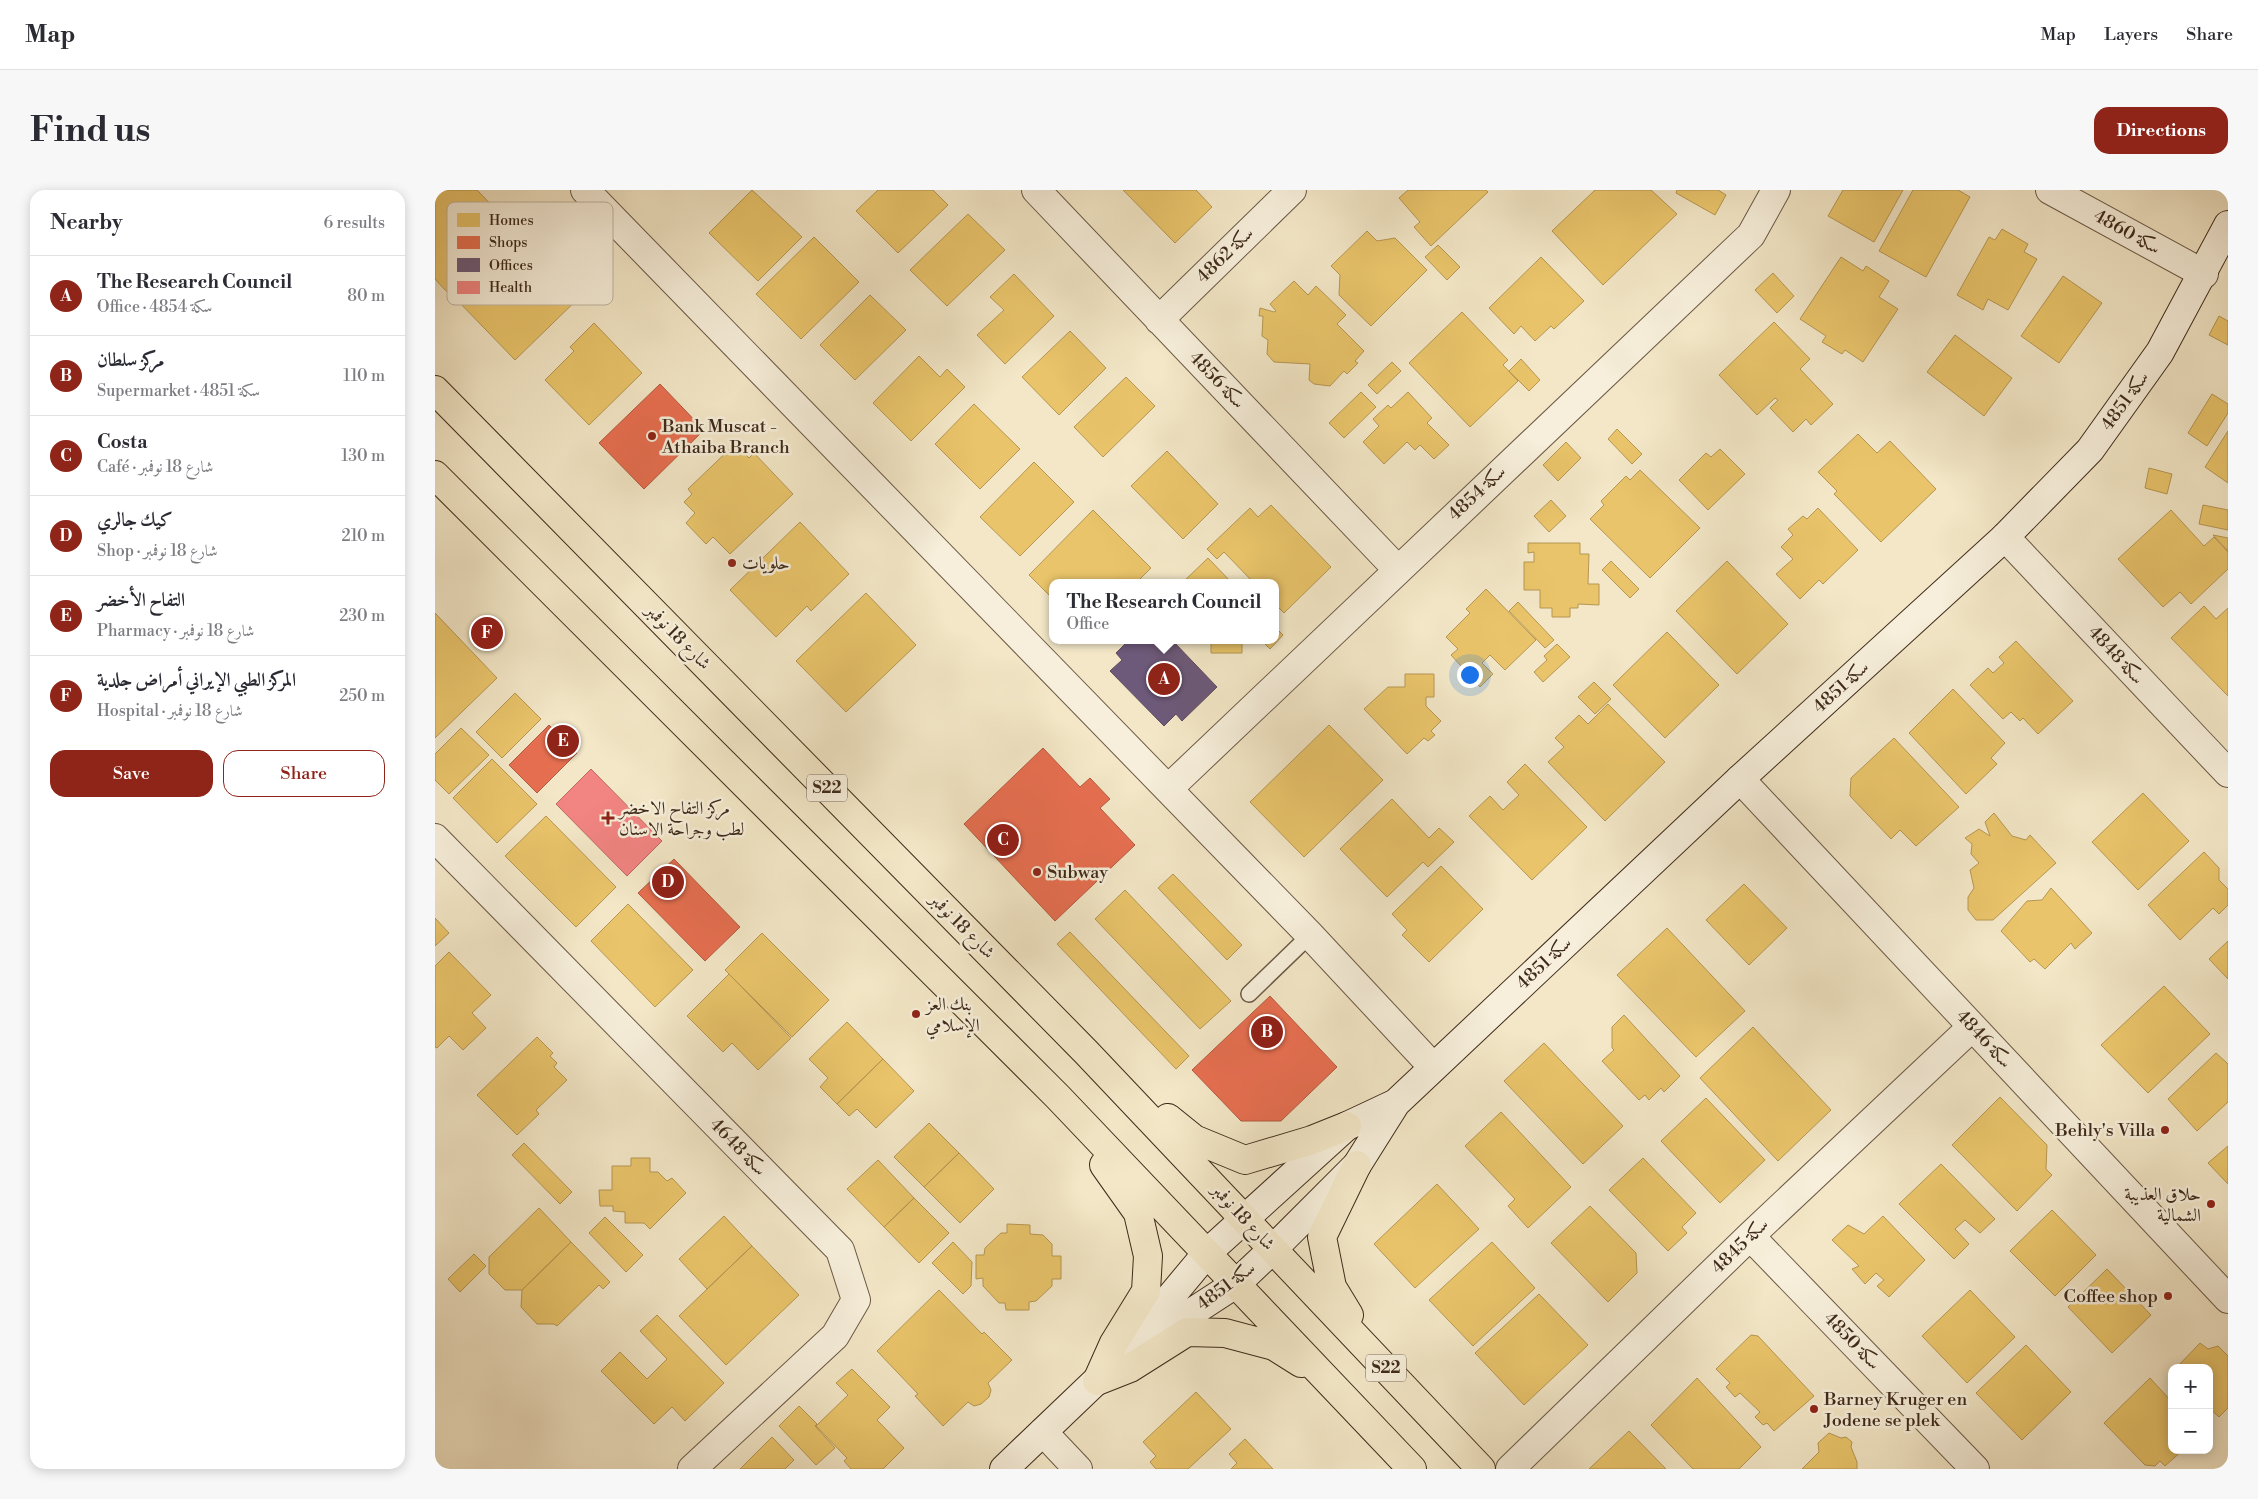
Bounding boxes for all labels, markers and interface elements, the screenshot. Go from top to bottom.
text: Map [25,20,75,50]
text: Map [2041,23,2076,46]
text: Layers [2104,23,2158,46]
text: Share [2186,23,2233,46]
button: Directions [2094,107,2228,154]
text: Find us [30,109,150,152]
legend [447,202,613,305]
street label: سكة 4860 [2090,204,2164,260]
text: Nearby [50,210,123,236]
text: Homes [489,212,534,230]
text: 6 results [324,213,385,233]
street label: سكة 4862 [1191,222,1259,288]
text: Shops [489,234,527,252]
text: Offices [489,257,533,275]
text: The Research Council [97,270,292,294]
text: Health [489,279,533,297]
text: A [60,286,72,306]
text: 80 m [347,286,385,306]
text: Office · سكة 4854 [97,297,212,317]
street label: سكة 4856 [1184,347,1250,413]
text: مركز سلطان [97,348,164,372]
text: B [60,366,72,386]
text: 110 m [343,366,385,386]
street label: سكة 4851 [2096,367,2154,435]
text: Supermarket · سكة 4851 [97,381,260,401]
place label: Bank Muscat - Athaiba Branch [661,415,790,459]
text: Costa [97,430,148,454]
marker: Bank Muscat - Athaiba Branch [646,430,658,442]
text: C [60,446,72,466]
text: 130 m [341,446,385,466]
text: Café · شارع 18 نوفمبر [97,457,213,477]
street label: سكة 4854 [1443,460,1511,526]
text: كيك جالري [97,508,173,532]
text: D [60,526,72,546]
text: 210 m [341,526,385,546]
text: Shop · شارع 18 نوفمبر [97,541,218,561]
place label: حلويات [742,552,790,575]
marker: حلويات [726,557,738,569]
popup [1049,579,1279,644]
text: التفاح الأخضر [97,588,185,612]
text: The Research Council [1066,590,1262,614]
street label: شارع 18 نوفمبر [637,598,716,677]
text: E [60,606,72,626]
text: 230 m [339,606,385,626]
pin: F [471,614,503,652]
text: Office [1066,614,1109,634]
text: Pharmacy · شارع 18 نوفمبر [97,621,254,641]
street label: سكة 4848 [2083,621,2149,689]
street label: سكة 4851 [1808,656,1874,718]
pin: A [1148,660,1180,698]
your location [1457,662,1483,688]
text: المركز الطبي الإيراني أمراض جلدية [97,668,296,692]
text: F [60,686,72,706]
text: 250 m [339,686,385,706]
text: Hospital · شارع 18 نوفمبر [97,701,243,721]
pin: E [547,722,579,760]
button: Save [50,750,213,797]
button: Share [223,750,385,797]
road number: S22 [807,774,847,802]
place label: مركز التفاح الاخضر لطب وجراحة الاسنان [617,797,745,841]
marker: مركز التفاح الاخضر لطب وجراحة الاسنان [601,811,615,825]
pin: C [987,821,1019,859]
place label: Subway [1047,861,1108,884]
pin: D [652,863,684,901]
marker: Subway [1031,866,1043,878]
street label: شارع 18 نوفمبر [921,887,1000,966]
street label: سكة 4851 [1511,931,1577,995]
place label: بنك العز الإسلامي [924,993,980,1040]
street label: سكة 4846 [1951,1005,2017,1073]
marker: بنك العز الإسلامي [910,1008,922,1020]
pin: B [1251,1013,1283,1051]
street label: سكة 4648 [705,1113,771,1181]
place label: Behly's Villa [2054,1119,2156,1142]
marker: Behly's Villa [2159,1124,2171,1136]
street label: شارع 18 نوفمبر [1202,1177,1280,1257]
place label: حلاق العذيبة الشمالية [2124,1183,2201,1227]
marker: حلاق العذيبة الشمالية [2205,1198,2217,1210]
street label: سكة 4845 [1706,1213,1774,1279]
street label: سكة 4851 [1192,1256,1260,1316]
place label: Coffee shop [2064,1285,2158,1308]
marker: Coffee shop [2162,1290,2174,1302]
street label: سكة 4850 [1819,1307,1885,1375]
road number: S22 [1366,1354,1406,1382]
map controls [2168,1364,2213,1454]
button: + [2168,1364,2213,1409]
place label: Barney Kruger en Jodene se plek [1823,1388,1967,1432]
marker: Barney Kruger en Jodene se plek [1808,1403,1820,1415]
button: − [2168,1409,2213,1454]

